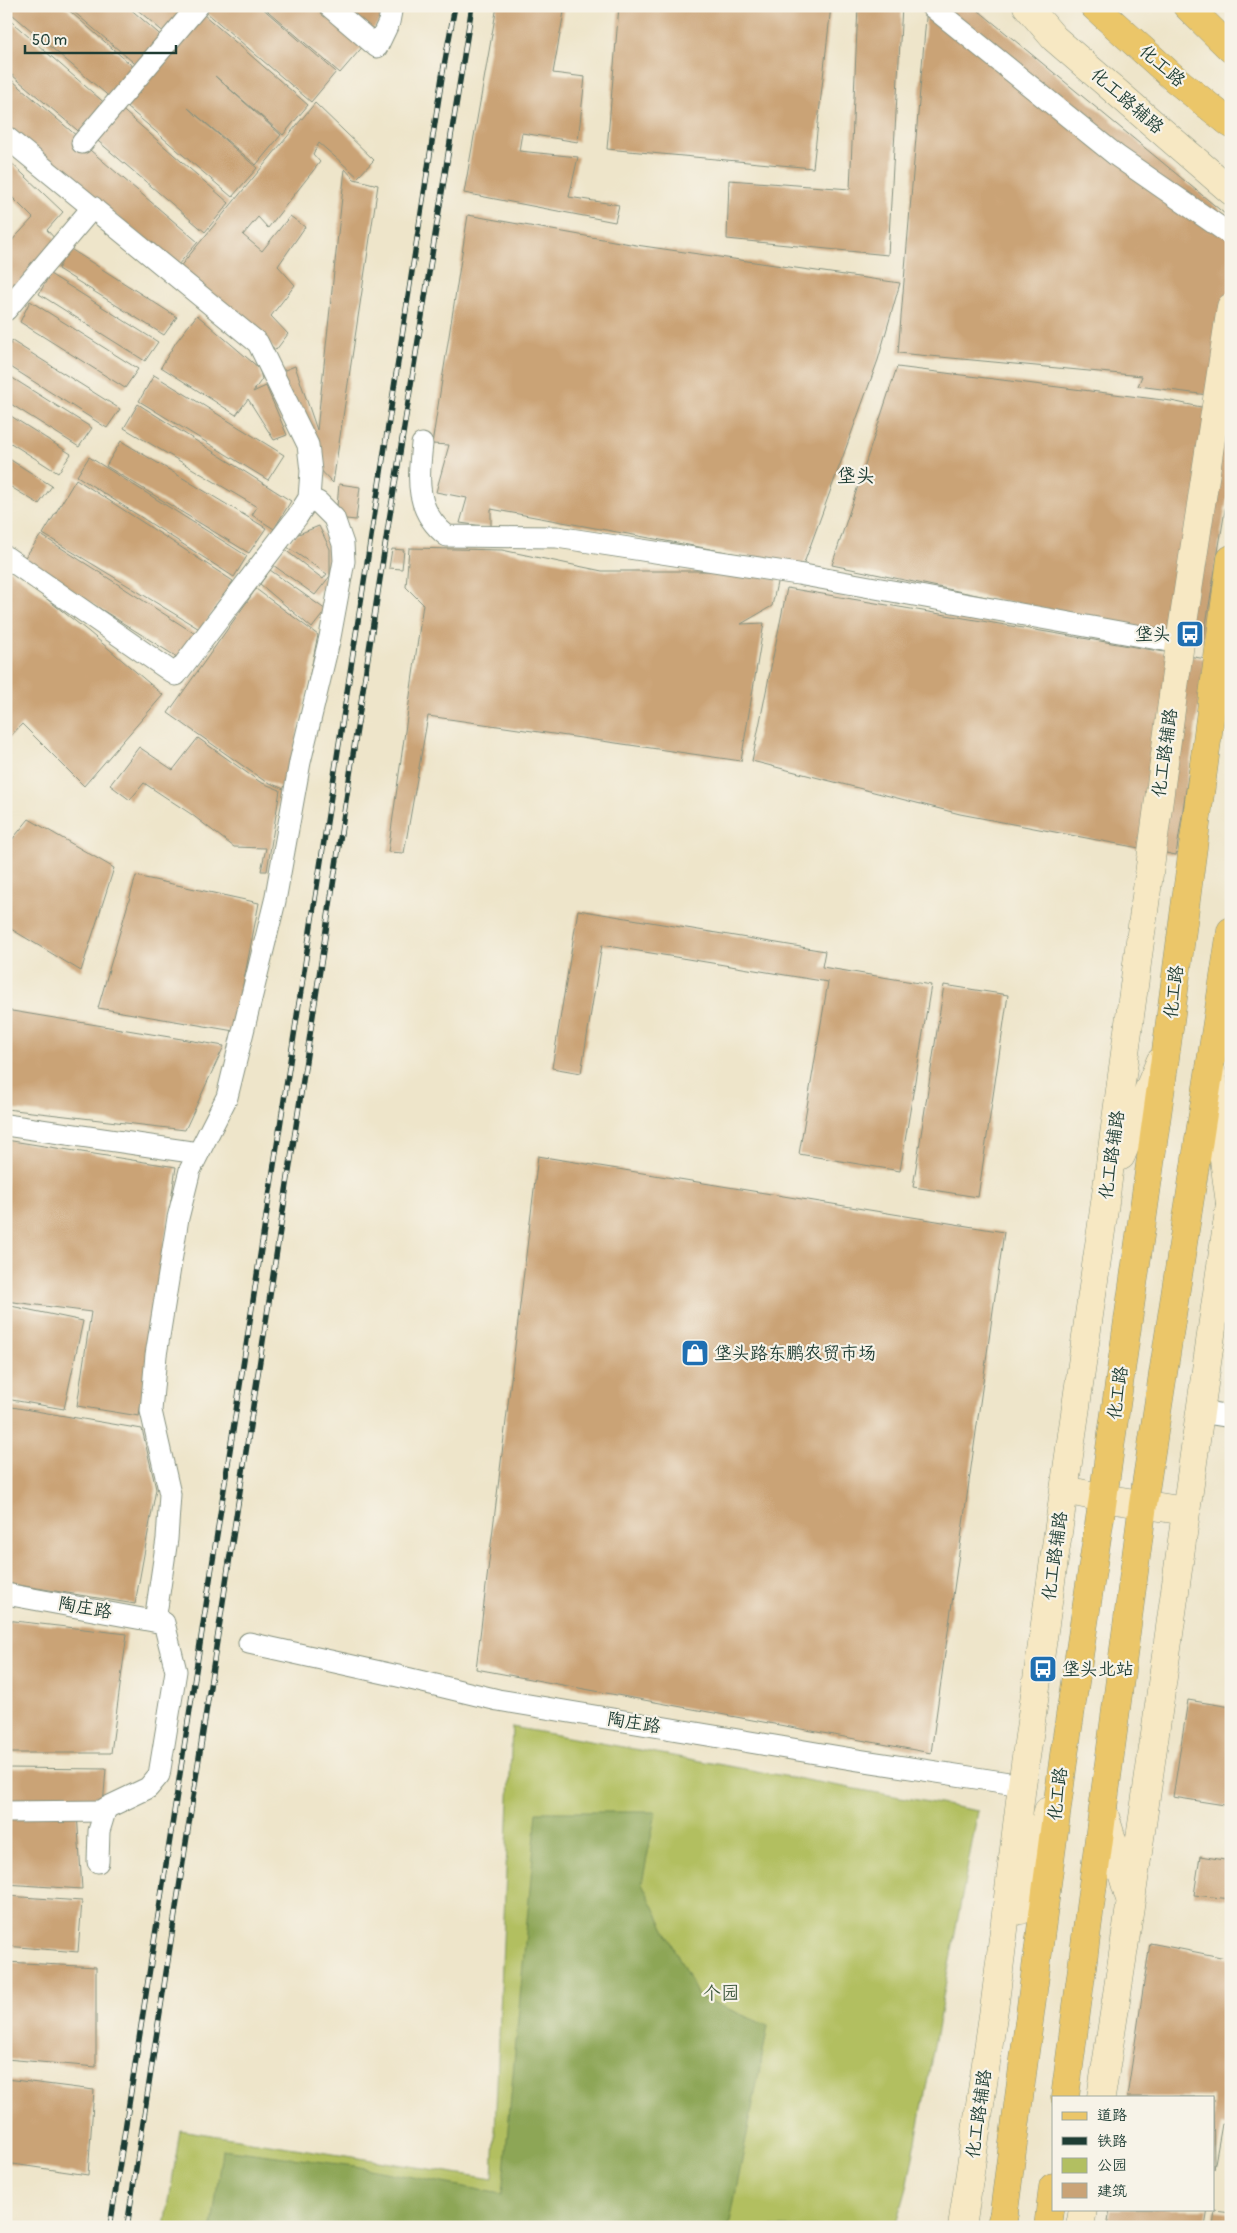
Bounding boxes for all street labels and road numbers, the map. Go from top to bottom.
street label: 化工路 [1134,40,1190,92]
street label: 化工路辅路 [1085,63,1169,139]
street label: 化工路辅路 [1147,707,1183,799]
street label: 化工路 [1159,964,1189,1020]
street label: 化工路辅路 [1094,1109,1130,1201]
street label: 化工路 [1103,1365,1133,1421]
street label: 化工路辅路 [1037,1510,1073,1602]
street label: 陶庄路 [56,1592,114,1624]
street label: 陶庄路 [606,1707,662,1739]
street label: 化工路 [1043,1766,1073,1822]
street label: 化工路辅路 [961,2068,997,2160]

